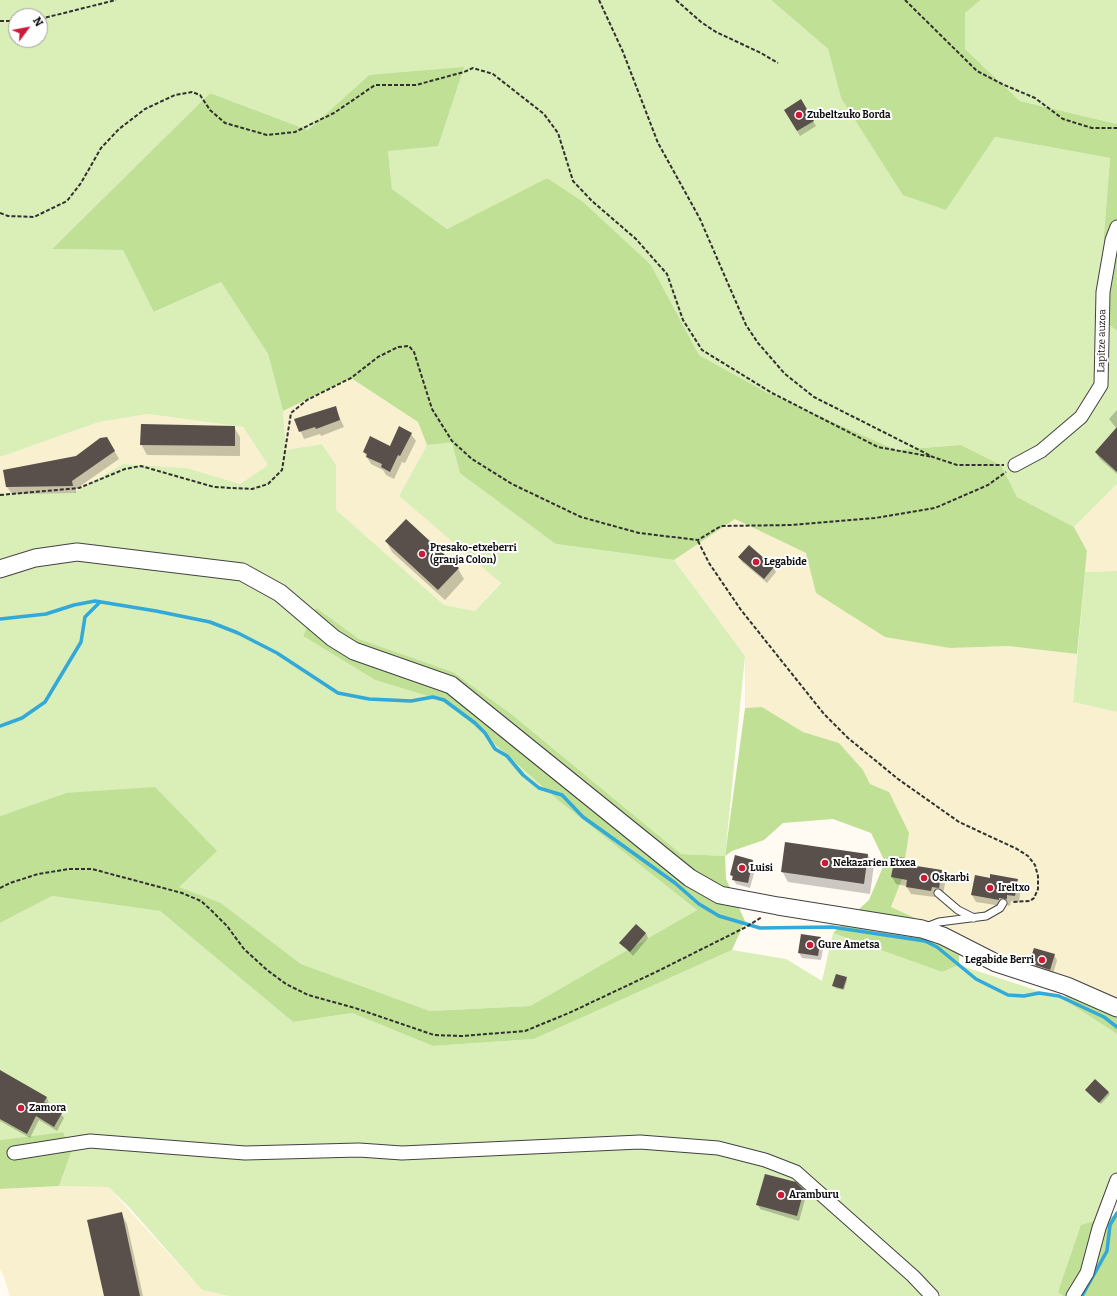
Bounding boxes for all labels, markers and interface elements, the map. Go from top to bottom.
north arrow [8,8,48,48]
text: N [30,15,46,29]
place label: Zubeltzuko Borda [807,109,891,121]
marker: Zubeltzuko Borda [794,110,804,120]
street label: Lapitze auzoa [1095,309,1109,373]
place label: Presako-etxeberri (granja Colon) [430,542,517,566]
marker: Presako-etxeberri (granja Colon) [417,549,427,559]
place label: Legabide [764,556,807,568]
marker: Legabide [751,557,761,567]
place label: Nekazarien Etxea [833,857,916,869]
marker: Nekazarien Etxea [820,858,830,868]
place label: Luisi [750,862,773,874]
marker: Luisi [737,863,747,873]
place label: Oskarbi [932,872,969,884]
marker: Oskarbi [919,873,929,883]
place label: Ireltxo [998,882,1030,894]
marker: Ireltxo [985,883,995,893]
place label: Gure Ametsa [818,939,880,951]
marker: Gure Ametsa [805,940,815,950]
place label: Legabide Berri [965,954,1034,966]
marker: Legabide Berri [1037,955,1047,965]
place label: Zamora [29,1102,66,1114]
marker: Zamora [16,1103,26,1113]
place label: Aramburu [789,1189,839,1201]
marker: Aramburu [776,1190,786,1200]

